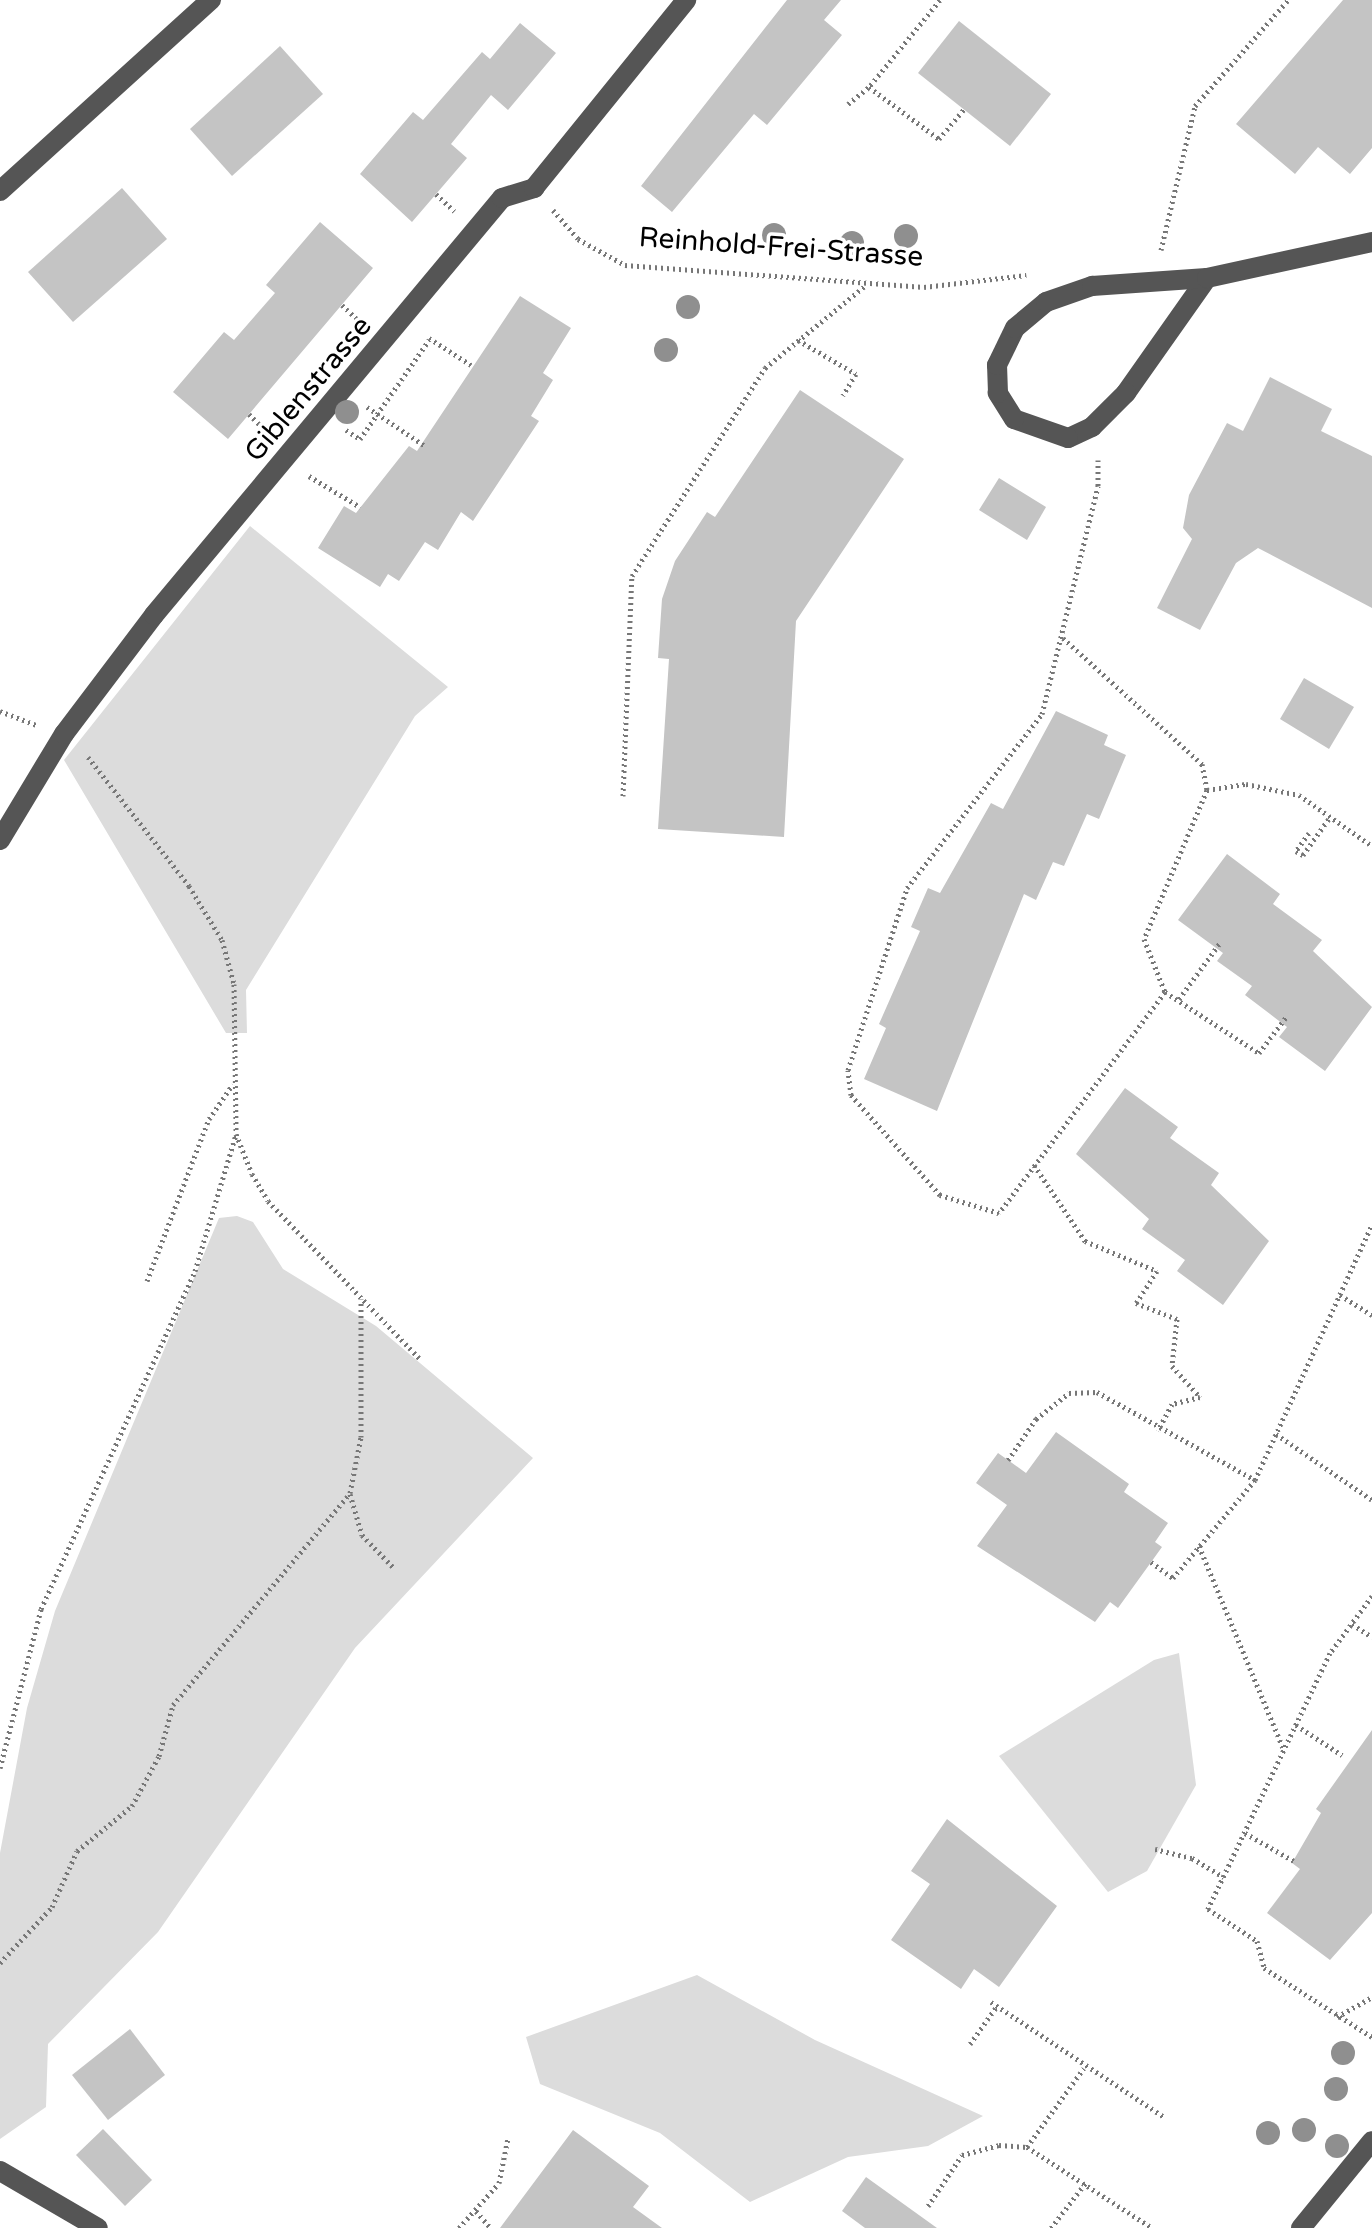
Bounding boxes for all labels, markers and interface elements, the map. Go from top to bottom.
street label: Reinhold-Frei-Strasse [638,220,924,274]
street label: Giblenstrasse [238,310,378,468]

